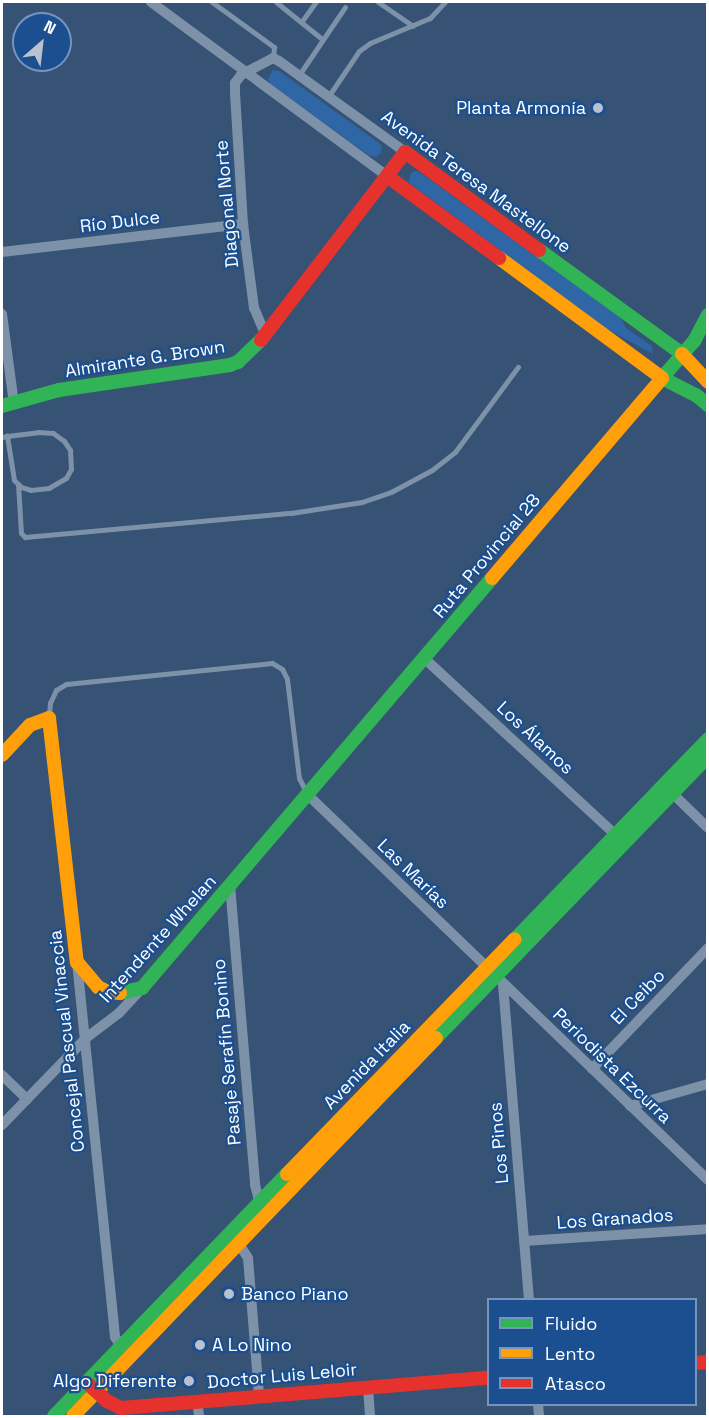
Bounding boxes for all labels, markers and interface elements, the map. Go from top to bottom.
north arrow [12,12,72,72]
text: N [40,16,59,39]
place label: Planta Armonía [456,97,586,119]
marker: Planta Armonía [591,101,605,115]
street label: Avenida Teresa Mastellone [377,106,575,258]
street label: Diagonal Norte [211,139,243,269]
street label: Río Dulce [79,206,161,238]
street label: Almirante G. Brown [63,336,227,382]
street label: Ruta Provincial 28 [429,490,545,622]
street label: Los Álamos [492,697,578,779]
street label: Las Marías [373,835,453,913]
street label: Intendente Whelan [95,871,221,1007]
street label: Concejal Pascual Vinaccia [45,929,89,1153]
street label: Pasaje Serafín Bonino [208,958,246,1146]
street label: El Ceibo [606,965,670,1029]
street label: Periodista Ezcurra [548,1004,676,1128]
street label: Avenida Italia [319,1016,415,1114]
street label: Los Pinos [485,1101,513,1185]
street label: Los Granados [556,1204,674,1234]
place label: Banco Piano [241,1283,349,1305]
marker: Banco Piano [222,1287,236,1301]
legend [487,1298,697,1406]
text: Fluido [545,1312,597,1335]
place label: A Lo Nino [212,1334,292,1356]
marker: A Lo Nino [193,1338,207,1352]
text: Lento [545,1342,595,1365]
street label: Doctor Luis Leloir [206,1359,358,1393]
place label: Algo Diferente [53,1370,177,1392]
text: Atasco [545,1372,606,1395]
marker: Algo Diferente [182,1374,196,1388]

